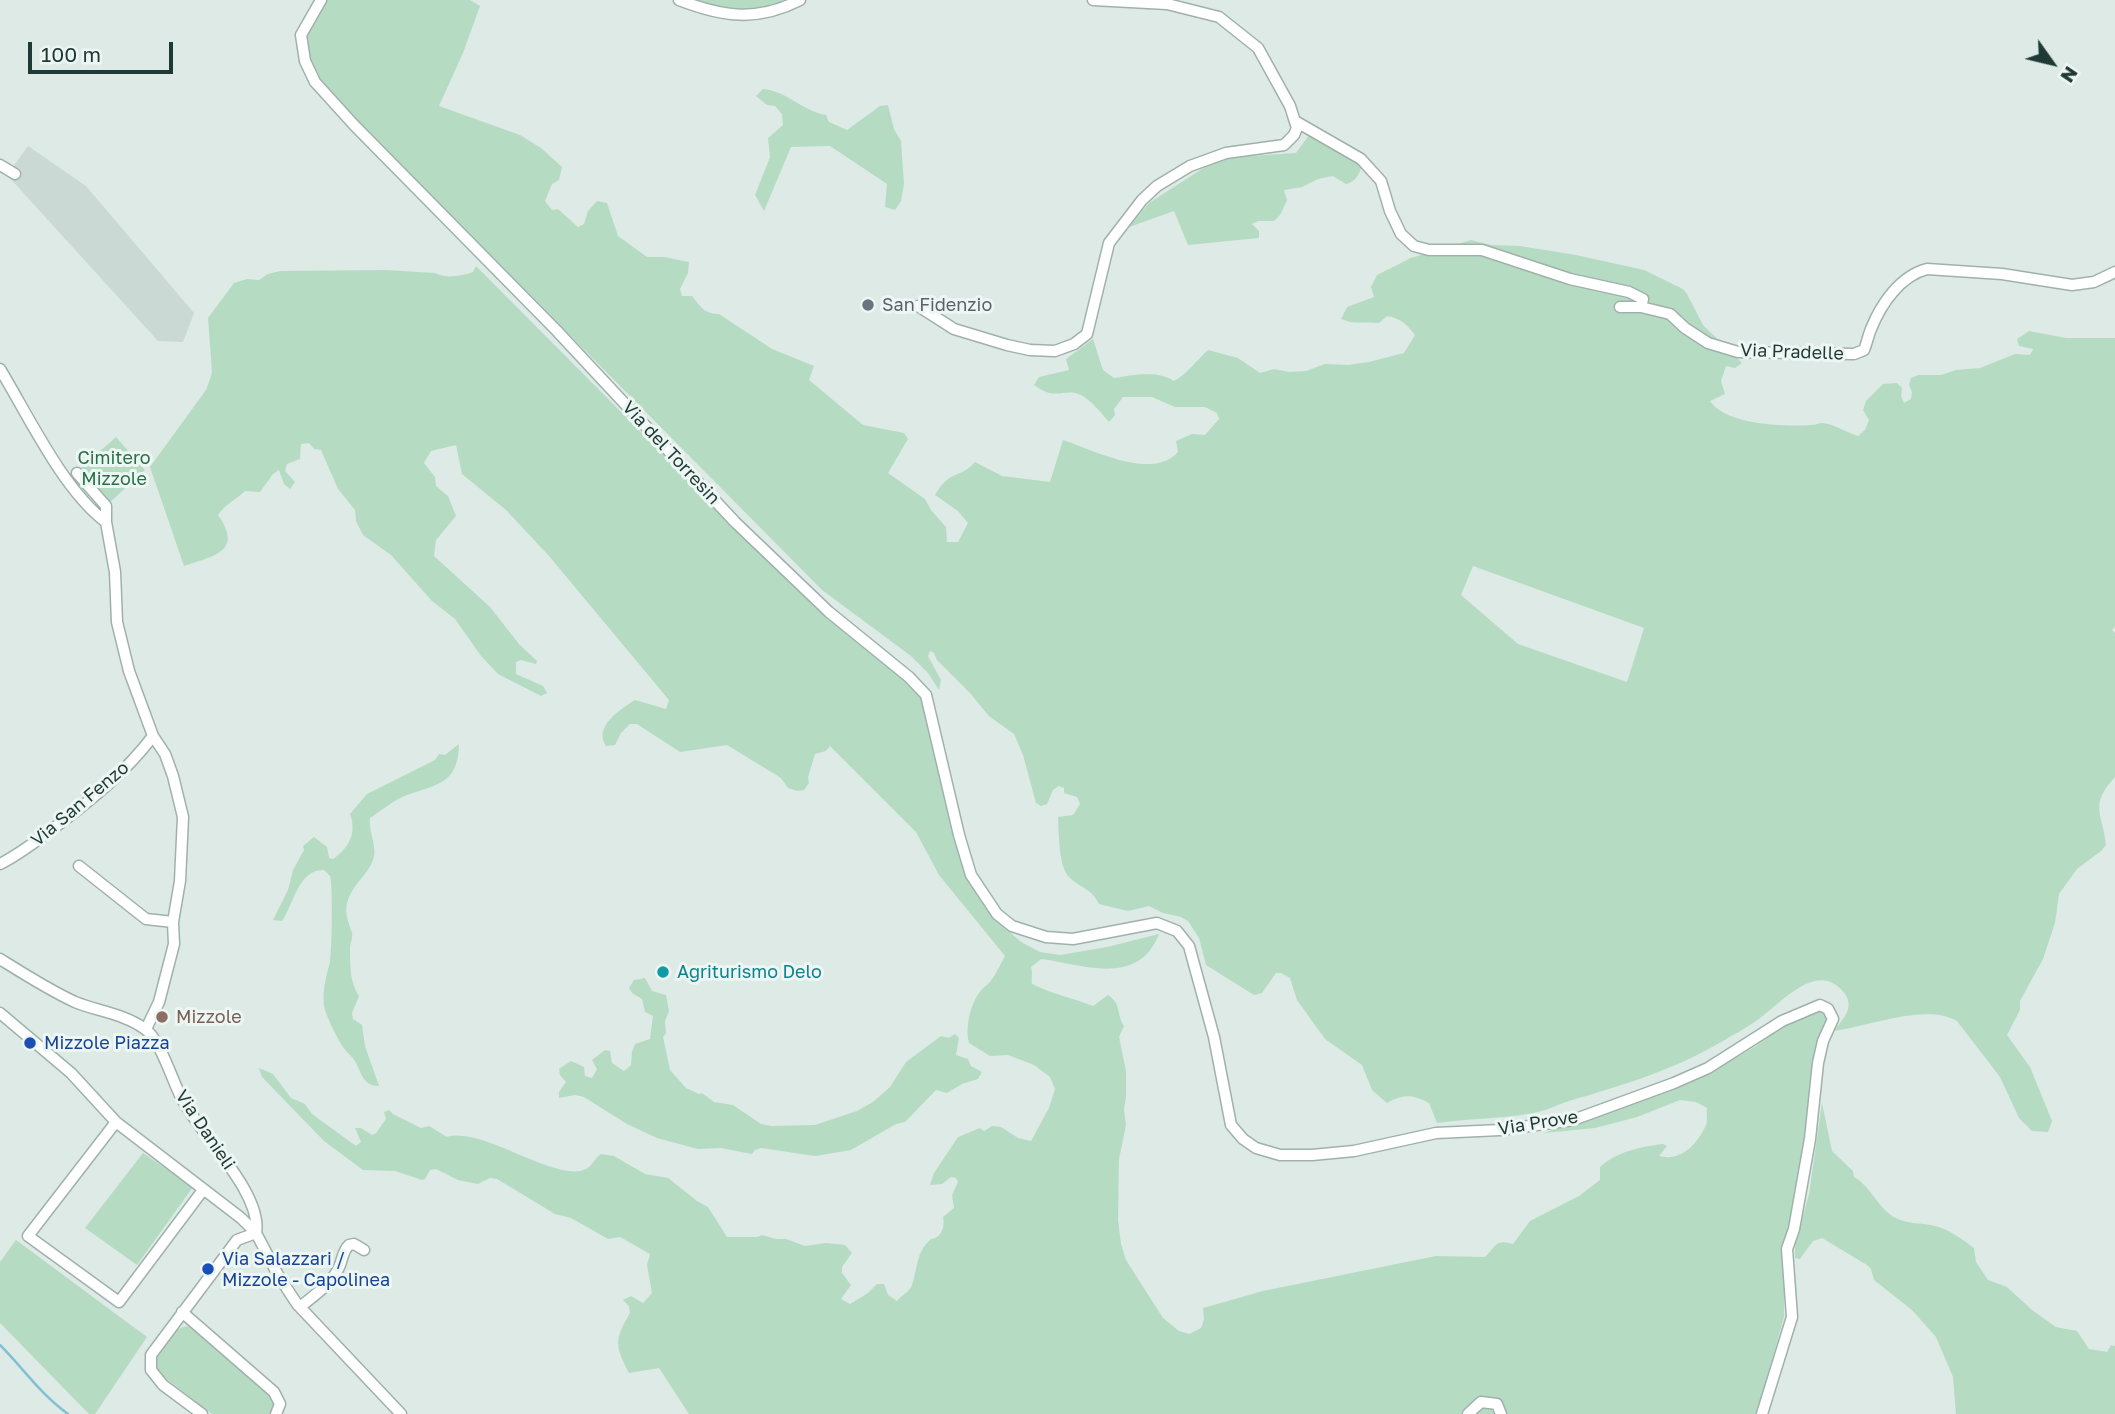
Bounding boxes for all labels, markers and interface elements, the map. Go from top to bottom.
scale bar [32,28,177,72]
north arrow [2017,28,2087,98]
text: 100 m [41,41,101,67]
text: N [2056,63,2083,87]
place label: San Fidenzio [882,294,992,316]
marker: San Fidenzio [860,297,876,313]
street label: Via Pradelle [1740,339,1844,365]
street label: Via del Torresin [618,397,724,509]
park label: Cimitero Mizzole [77,447,151,490]
street label: Via San Fenzo [27,757,133,851]
place label: Agriturismo Delo [677,961,822,983]
marker: Agriturismo Delo [655,964,671,980]
place label: Mizzole [176,1006,242,1028]
marker: Mizzole [154,1009,170,1025]
place label: Mizzole Piazza [44,1032,170,1054]
marker: Mizzole Piazza [22,1035,38,1051]
street label: Via Danieli [171,1086,239,1174]
street label: Via Prove [1496,1106,1580,1140]
place label: Via Salazzari / Mizzole - Capolinea [222,1248,390,1290]
marker: Via Salazzari / Mizzole - Capolinea [200,1261,216,1277]

